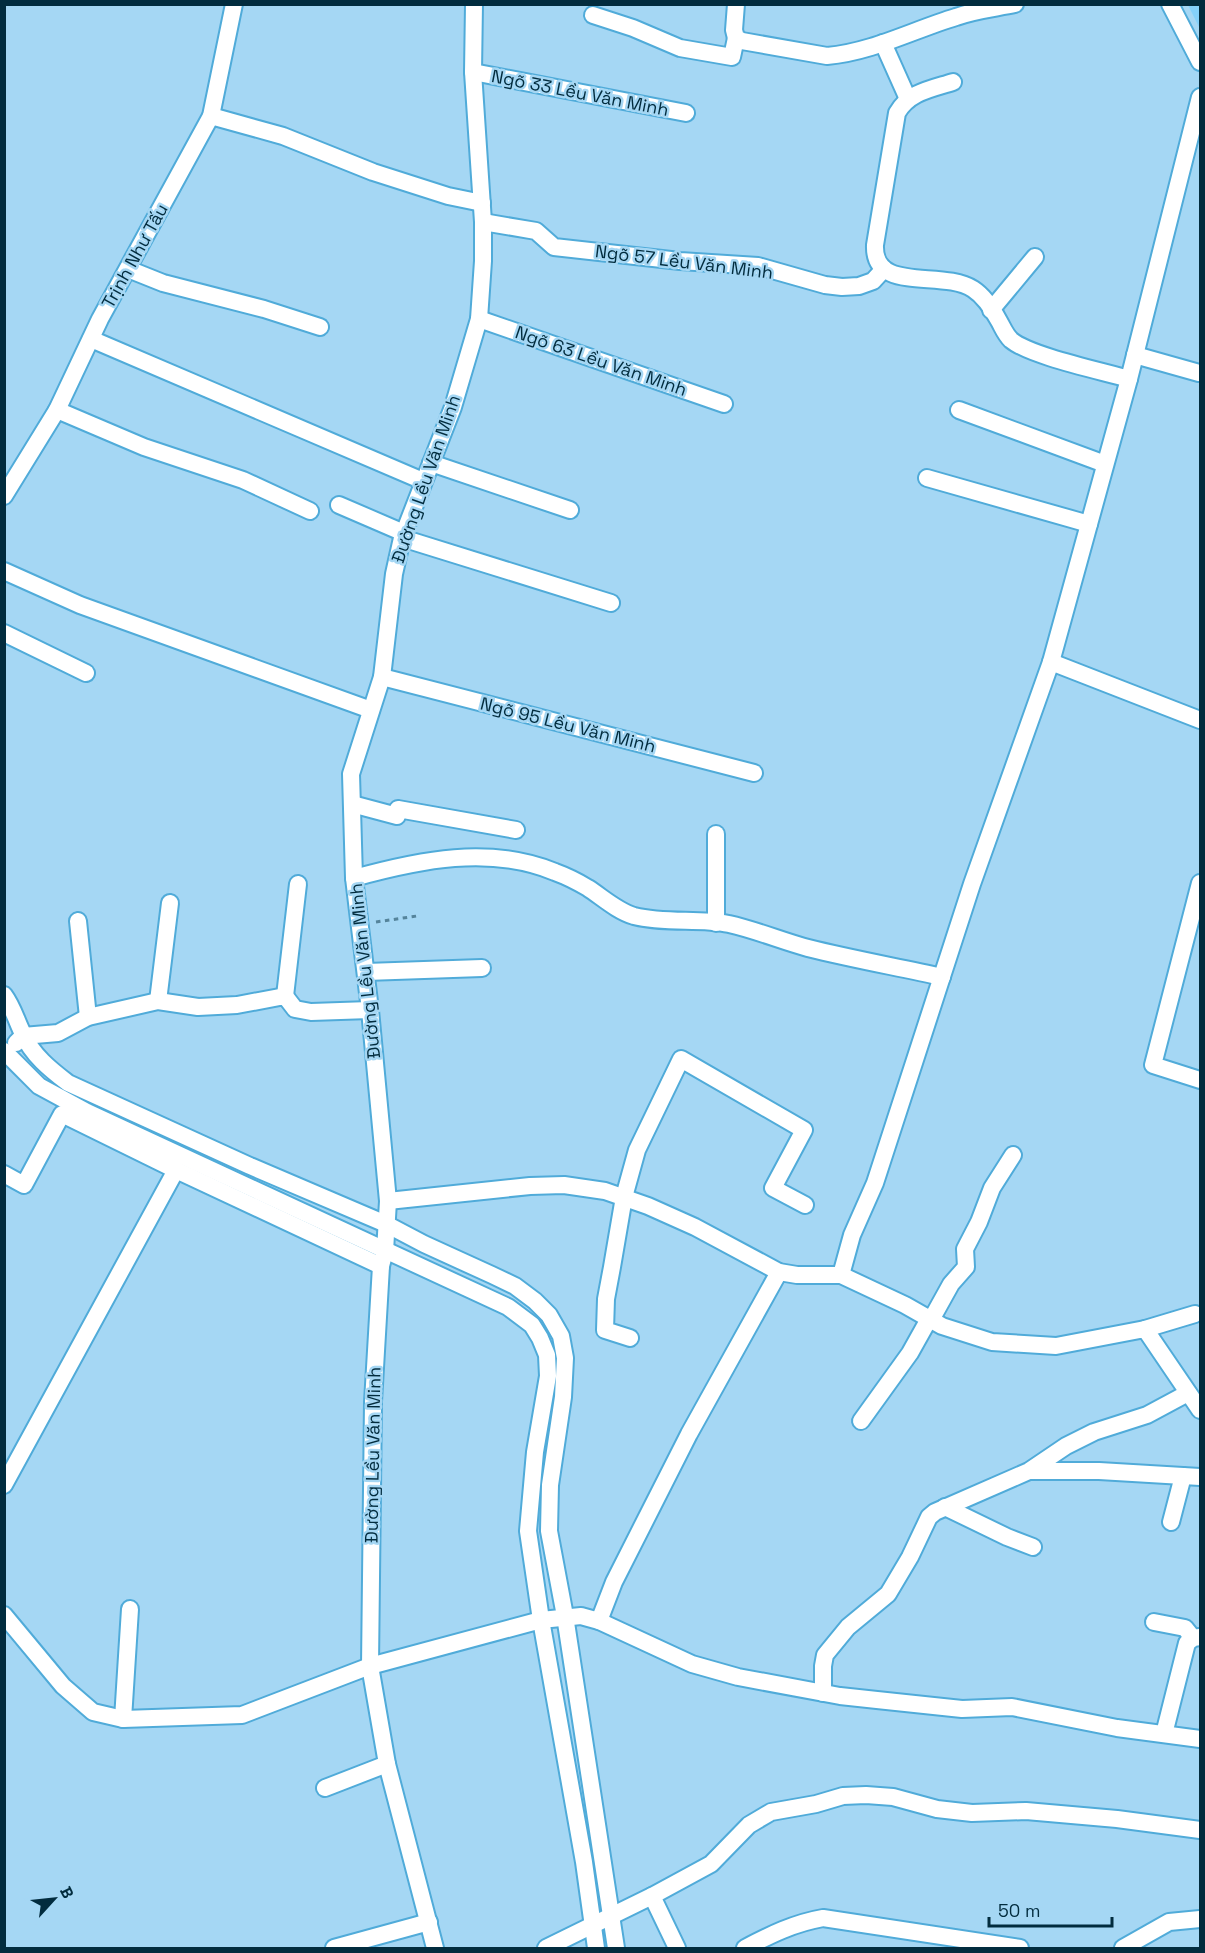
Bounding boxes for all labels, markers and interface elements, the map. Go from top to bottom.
street label: Ngõ 33 Lều Văn Minh [490,64,671,121]
street label: Trịnh Như Tấu [96,199,173,312]
street label: Ngõ 57 Lều Văn Minh [594,239,774,284]
street label: Ngõ 63 Lều Văn Minh [512,320,690,401]
street label: Đường Lều Văn Minh [386,392,465,566]
street label: Ngõ 95 Lều Văn Minh [478,692,658,757]
street label: Đường Lều Văn Minh [344,882,385,1060]
street label: Đường Lều Văn Minh [359,1367,386,1543]
north arrow [24,1869,84,1929]
text: B [55,1883,79,1902]
scale bar [989,1890,1112,1928]
text: 50 m [998,1899,1040,1922]

